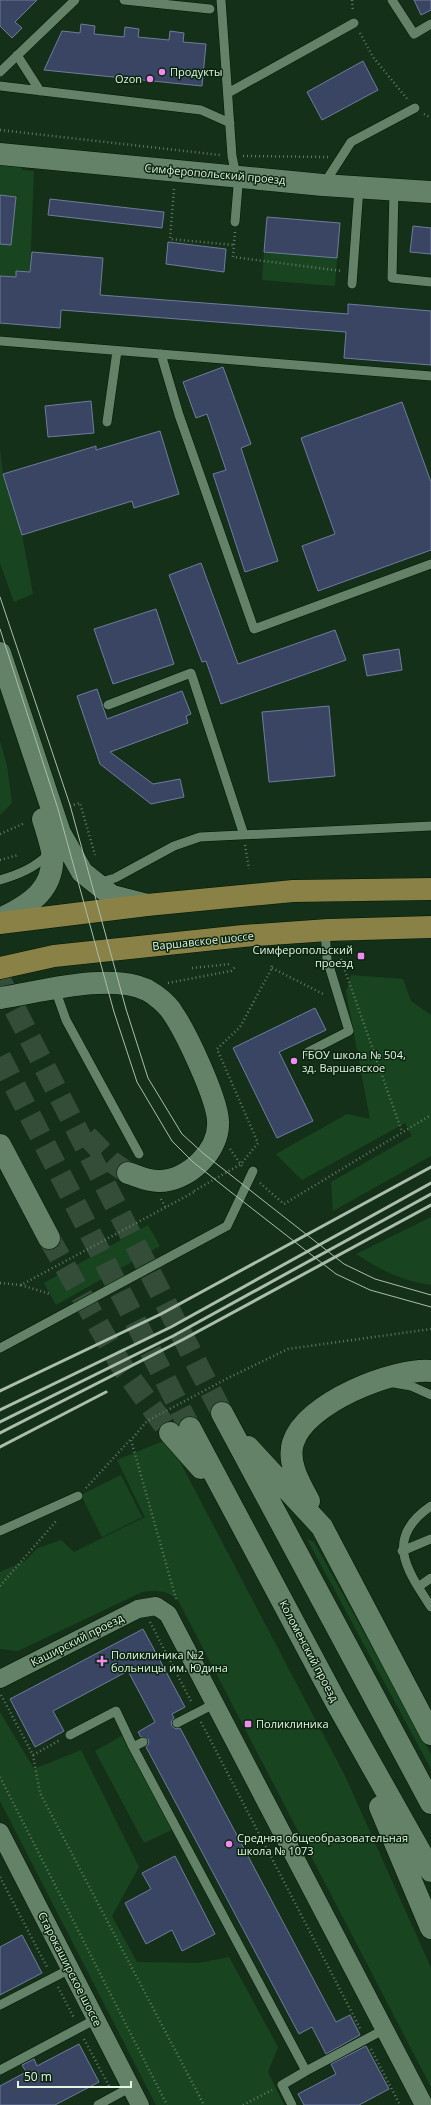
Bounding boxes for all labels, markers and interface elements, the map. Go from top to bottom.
place label: Продукты [170,64,223,79]
marker: Продукты [157,67,167,77]
place label: Ozon [115,71,142,86]
marker: Ozon [145,74,155,84]
street label: Симферопольский проезд [144,160,287,187]
street label: Варшавское шоссе [151,928,254,953]
place label: Симферопольский проезд [252,942,354,970]
marker: Симферопольский проезд [356,951,366,961]
place label: ГБОУ школа № 504, зд. Варшавское [302,1047,406,1075]
marker: ГБОУ школа № 504, зд. Варшавское [289,1056,299,1066]
street label: Коломенский проезд [276,1597,343,1705]
street label: Каширский проезд [28,1609,126,1669]
place label: Поликлиника №2 больницы им. Юдина [111,1647,228,1675]
marker: Поликлиника №2 больницы им. Юдина [96,1655,108,1667]
place label: Поликлиника [256,1716,329,1731]
marker: Поликлиника [243,1719,253,1729]
place label: Средняя общеобразовательная школа № 1073 [237,1830,408,1858]
marker: Средняя общеобразовательная школа № 1073 [224,1839,234,1849]
street label: Старокаширское шоссе [35,1909,106,2029]
scale bar [18,2063,131,2089]
text: 50 m [24,2068,52,2085]

